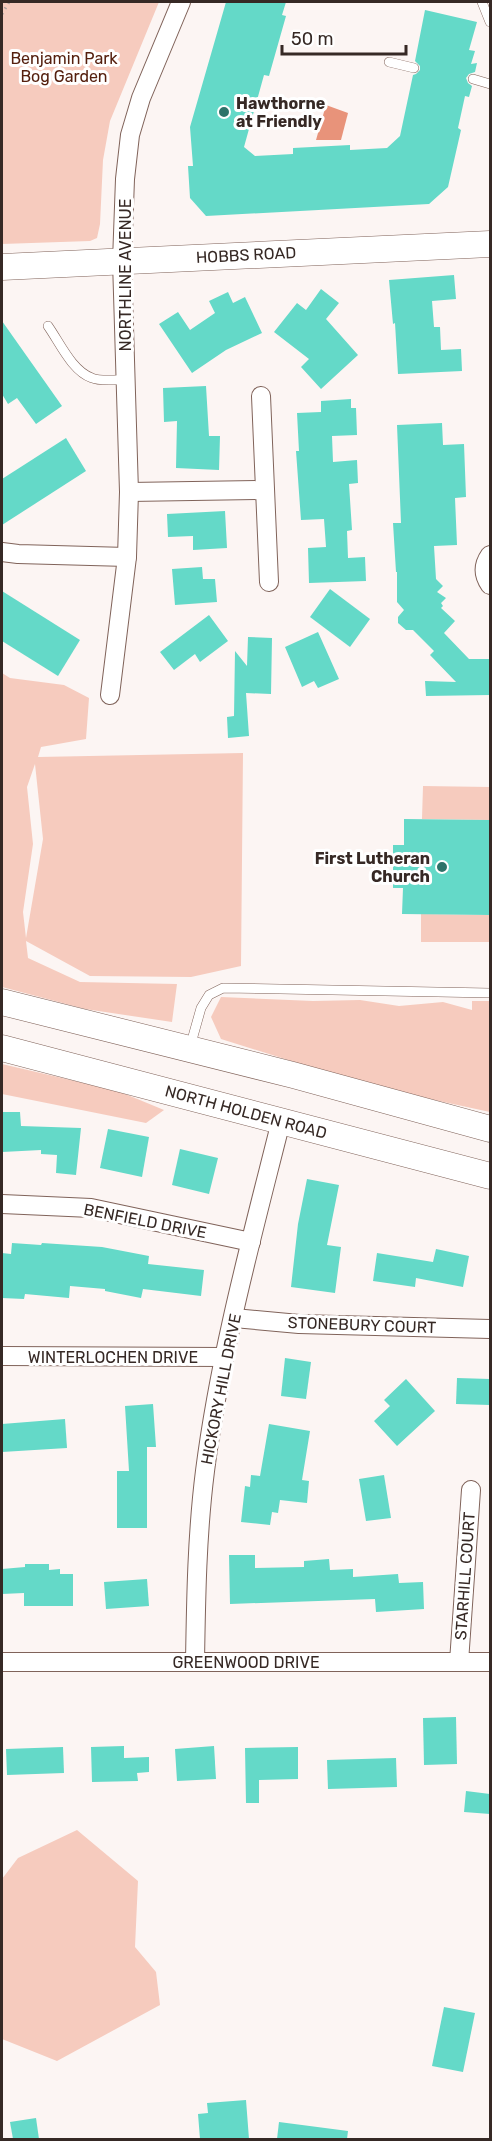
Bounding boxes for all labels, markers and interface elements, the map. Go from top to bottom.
scale bar [282,18,406,56]
text: 50 m [291,28,334,50]
park label: Benjamin Park Bog Garden [10,49,118,86]
place label: Hawthorne at Friendly [236,94,325,131]
marker: Hawthorne at Friendly [217,105,231,119]
street label: NORTHLINE AVENUE [116,199,135,351]
street label: HOBBS ROAD [195,243,297,267]
place label: First Lutheran Church [315,849,430,886]
marker: First Lutheran Church [435,860,449,874]
street label: NORTH HOLDEN ROAD [163,1081,329,1143]
street label: BENFIELD DRIVE [82,1200,208,1242]
street label: HICKORY HILL DRIVE [197,1312,245,1466]
street label: STONEBURY COURT [287,1313,437,1337]
street label: WINTERLOCHEN DRIVE [28,1348,198,1367]
street label: STARHILL COURT [451,1511,479,1641]
street label: GREENWOOD DRIVE [172,1653,320,1672]

